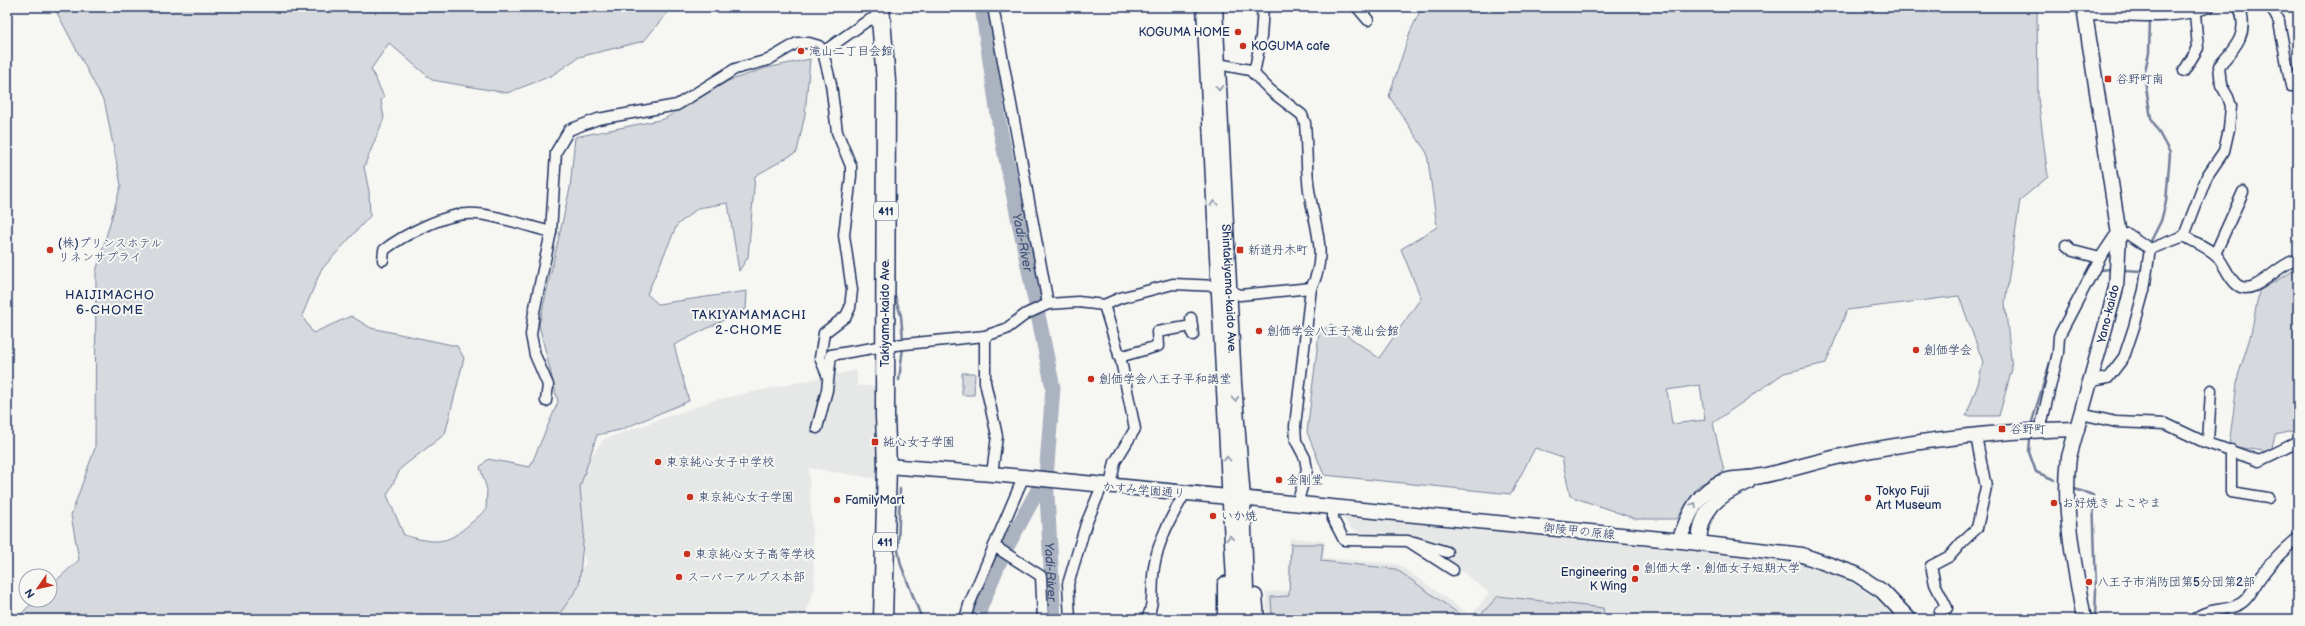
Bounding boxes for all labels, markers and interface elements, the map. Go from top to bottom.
place label: KOGUMA HOME [1138,25,1230,40]
marker: KOGUMA HOME [1233,27,1243,37]
place label: KOGUMA cafe [1251,39,1330,54]
marker: KOGUMA cafe [1238,41,1248,51]
place label: 滝山二丁目会館 [809,44,893,59]
marker: 滝山二丁目会館 [796,46,806,56]
place label: 谷野町南 [2116,72,2164,87]
marker: 谷野町南 [2103,74,2113,84]
one-way arrow [1215,85,1224,91]
one-way arrow [1210,200,1219,206]
road number: 411 [874,202,898,220]
water label: Yadi-River [1008,212,1036,274]
street label: Shintakiyama-kaido Ave. [1218,224,1239,354]
place label: (株)プリンスホテル リネンサプライ [58,236,162,265]
place label: 新道丹木町 [1248,243,1308,258]
marker: (株)プリンスホテル リネンサプライ [45,245,55,255]
marker: 新道丹木町 [1235,245,1245,255]
street label: Takiyama-kaido Ave. [878,259,893,367]
street label: Yano-kaido [2094,283,2123,346]
district label: HAIJIMACHO 6-CHOME [65,287,155,318]
district label: TAKIYAMAMACHI 2-CHOME [691,307,807,338]
place label: 創価学会八王子滝山会館 [1267,324,1399,339]
marker: 創価学会八王子滝山会館 [1254,326,1264,336]
place label: 創価学会 [1924,343,1972,358]
marker: 創価学会 [1911,345,1921,355]
place label: 創価学会八王子平和講堂 [1099,372,1231,387]
marker: 創価学会八王子平和講堂 [1086,374,1096,384]
one-way arrow [1231,396,1240,402]
place label: 谷野町 [2010,422,2046,437]
marker: 谷野町 [1997,424,2007,434]
place label: 純心女子学園 [883,435,955,450]
marker: 純心女子学園 [870,437,880,447]
place label: 東京純心女子中学校 [666,455,774,470]
one-way arrow [1222,456,1231,462]
marker: 東京純心女子中学校 [653,457,663,467]
place label: 金剛堂 [1287,473,1323,488]
marker: 金剛堂 [1274,475,1284,485]
street label: かすみ学園通り [1102,479,1186,502]
place label: Tokyo Fuji Art Museum [1876,484,1942,513]
place label: 東京純心女子学園 [698,490,794,505]
marker: 東京純心女子学園 [685,492,695,502]
place label: FamilyMart [845,493,905,508]
marker: Tokyo Fuji Art Museum [1863,493,1873,503]
marker: FamilyMart [832,495,842,505]
place label: お好焼き よこやま [2062,496,2161,511]
marker: お好焼き よこやま [2049,498,2059,508]
one-way arrow [1689,502,1697,509]
place label: いか焼 [1221,509,1257,524]
marker: いか焼 [1208,511,1218,521]
street label: 御陵甲の原線 [1542,520,1616,543]
road number: 411 [873,533,897,551]
one-way arrow [1226,535,1235,541]
water label: Yadi-River [1041,542,1060,603]
place label: 東京純心女子高等学校 [695,547,815,562]
marker: 東京純心女子高等学校 [682,549,692,559]
place label: 創価大学・創価女子短期大学 [1644,561,1800,576]
marker: 創価大学・創価女子短期大学 [1631,563,1641,573]
place label: Engineering K Wing [1561,565,1627,594]
north arrow [18,568,58,608]
place label: スーパーアルプス本部 [687,570,805,585]
marker: スーパーアルプス本部 [674,572,684,582]
marker: Engineering K Wing [1630,574,1640,584]
place label: 八王子市消防団第5分団第2部 [2097,575,2255,590]
marker: 八王子市消防団第5分団第2部 [2084,577,2094,587]
text: N [22,586,38,600]

